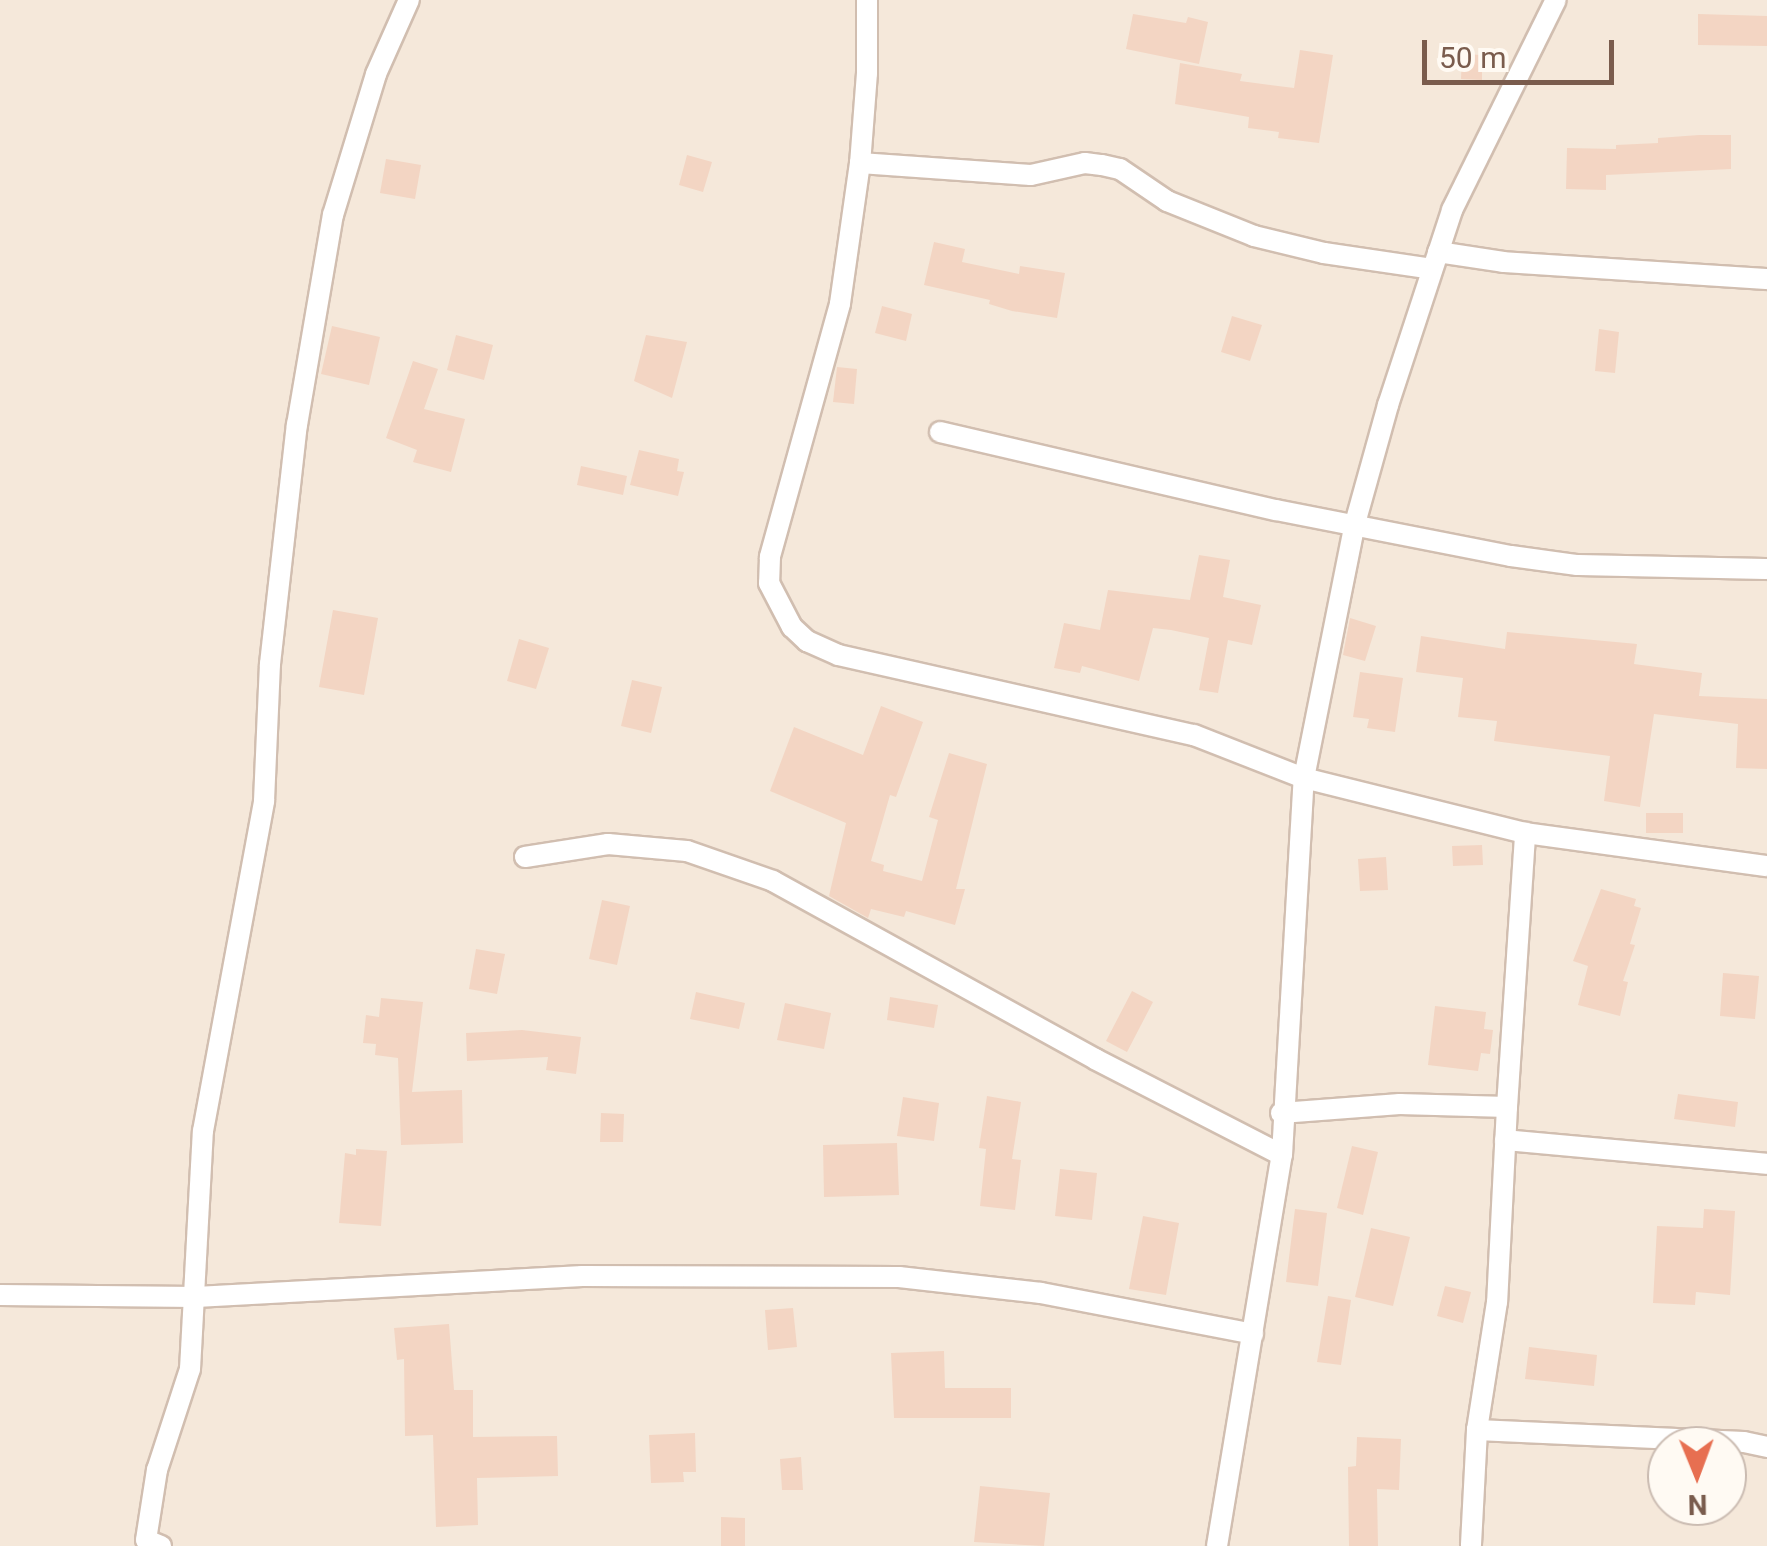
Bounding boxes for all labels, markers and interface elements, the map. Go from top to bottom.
scale bar [1427,20,1620,82]
text: 50 m [1439,40,1506,75]
north arrow [1647,1426,1747,1526]
text: N [1687,1488,1708,1521]

